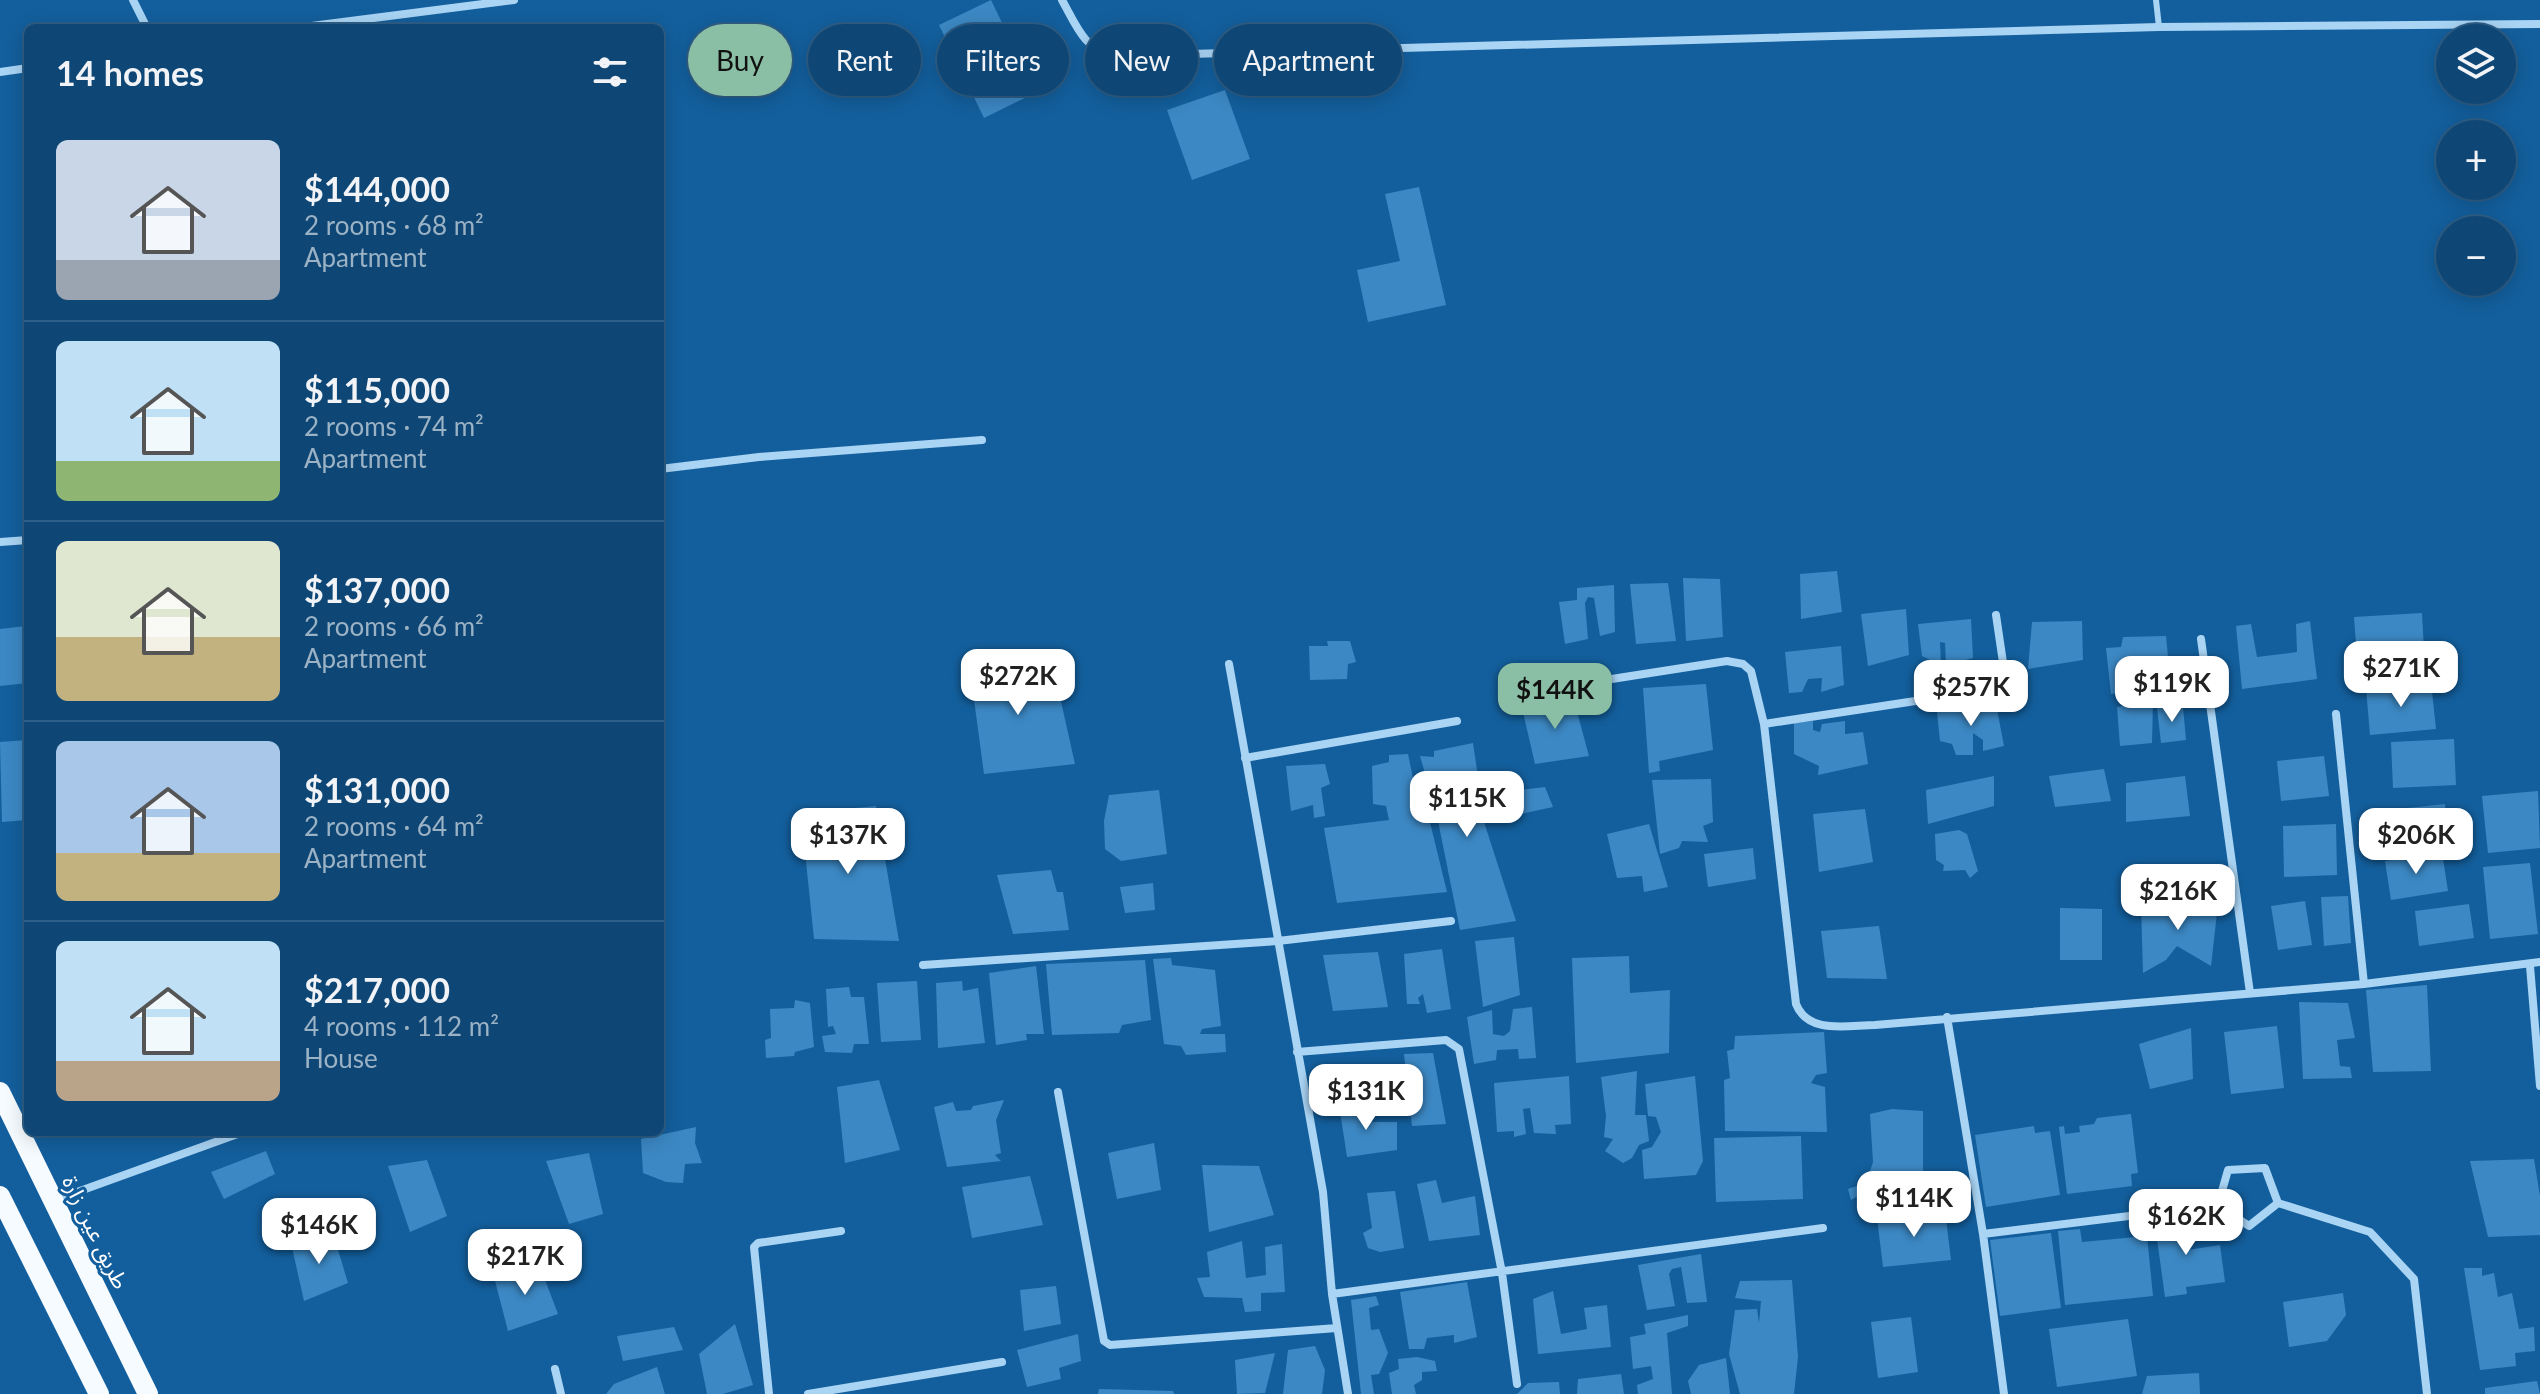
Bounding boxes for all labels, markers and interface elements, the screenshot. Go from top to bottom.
chip: Buy [688,24,792,96]
chip: Rent [808,24,921,96]
chip: Filters [937,24,1069,96]
chip: New [1085,24,1198,96]
chip: Apartment [1214,24,1402,96]
map controls [2436,24,2516,296]
button: layers [2436,24,2516,104]
icon: filters [588,50,632,94]
text: 14 homes [56,52,204,93]
button: + [2436,120,2516,200]
text: $144,000 [304,168,450,209]
icon: home [120,172,216,268]
text: 2 rooms · 68 m² [304,209,484,241]
button: − [2436,216,2516,296]
text: Apartment [304,241,427,273]
text: $115,000 [304,369,450,410]
icon: home [120,373,216,469]
text: 2 rooms · 74 m² [304,410,484,442]
text: Apartment [304,442,427,474]
text: $137,000 [304,569,450,610]
icon: home [120,573,216,669]
text: 2 rooms · 66 m² [304,610,484,642]
pin: $271K [2345,641,2457,709]
text: Apartment [304,642,427,674]
pin: $272K [962,649,1074,717]
text: $271K [2362,651,2440,683]
pin: $119K [2116,656,2228,724]
text: $272K [979,659,1057,691]
pin: $257K [1915,660,2027,728]
pin: $144K [1499,663,1611,731]
text: $119K [2133,666,2211,698]
text: $257K [1932,670,2010,702]
text: $144K [1516,673,1594,705]
text: $131,000 [304,769,450,810]
pin: $115K [1411,771,1523,839]
icon: home [120,773,216,869]
text: $115K [1428,781,1506,813]
pin: $137K [792,808,904,876]
pin: $206K [2360,808,2472,876]
text: 2 rooms · 64 m² [304,810,484,842]
text: $137K [809,818,887,850]
text: $206K [2377,818,2455,850]
text: Apartment [304,842,427,874]
pin: $216K [2122,864,2234,932]
text: $216K [2139,874,2217,906]
text: $217,000 [304,969,450,1010]
icon: home [120,973,216,1069]
text: 4 rooms · 112 m² [304,1010,499,1042]
text: House [304,1042,378,1074]
pin: $131K [1310,1064,1422,1132]
text: $131K [1327,1074,1405,1106]
street label: طريق عين زارة [56,1171,135,1294]
pin: $114K [1858,1171,1970,1239]
text: $114K [1875,1181,1953,1213]
pin: $162K [2130,1189,2242,1257]
pin: $146K [263,1198,375,1266]
text: $162K [2147,1199,2225,1231]
text: $146K [280,1208,358,1240]
pin: $217K [469,1229,581,1297]
text: $217K [486,1239,564,1271]

